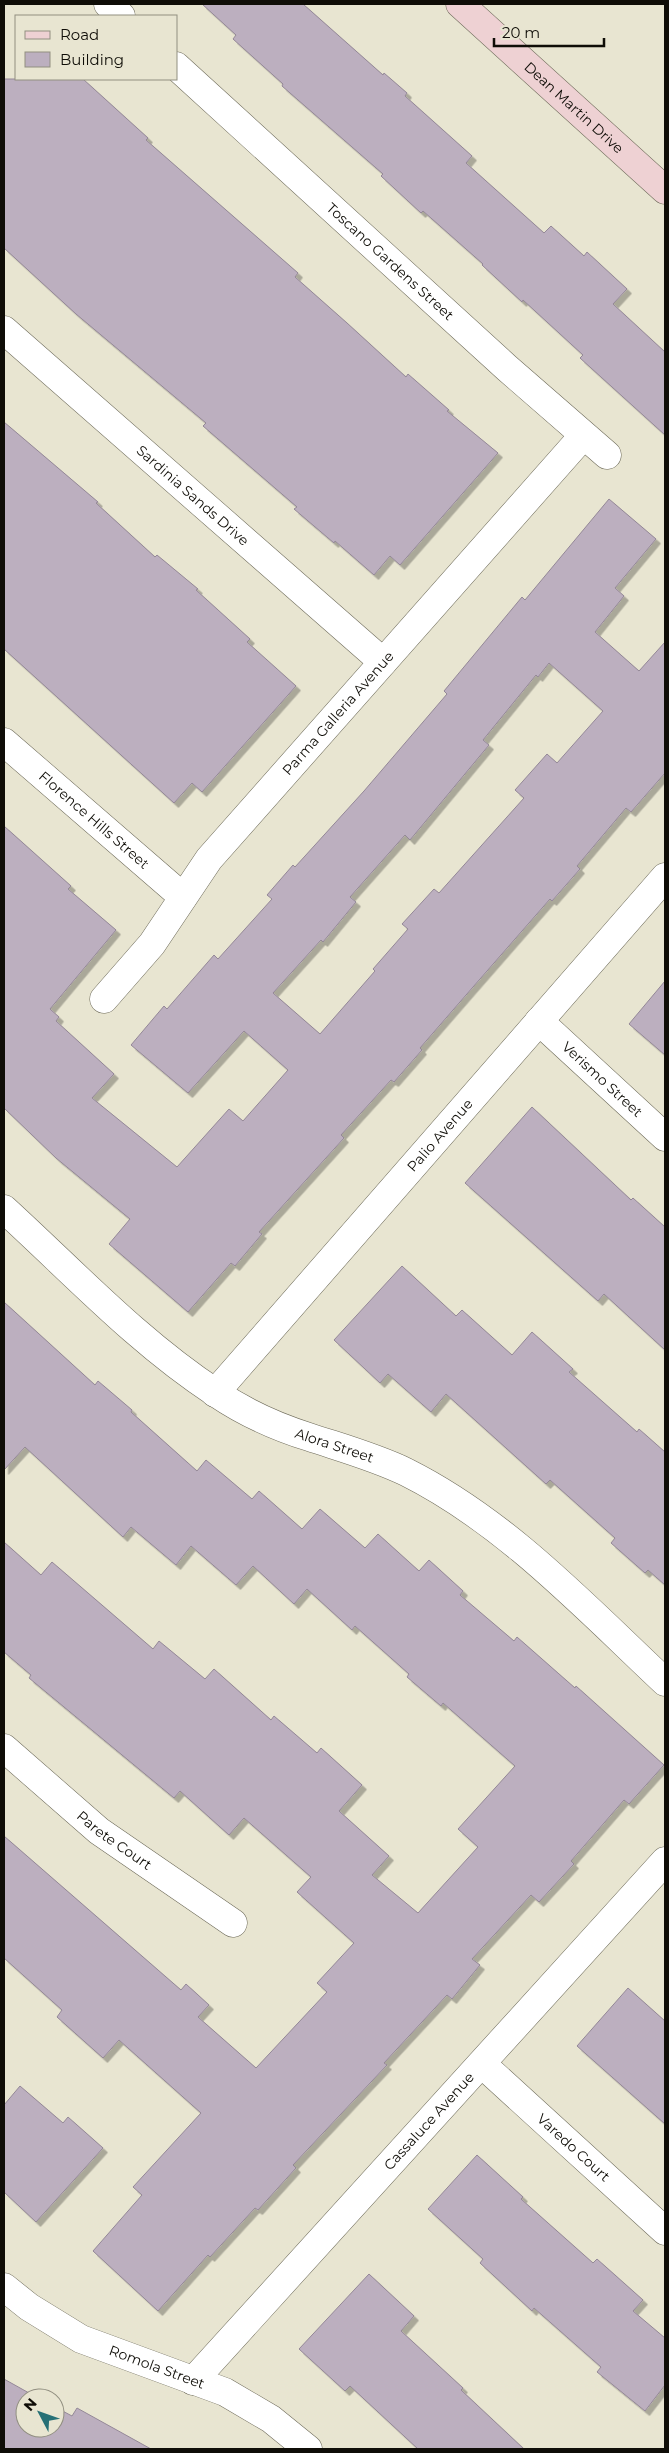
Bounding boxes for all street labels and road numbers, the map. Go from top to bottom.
street label: Dean Martin Drive [521,58,628,157]
street label: Toscano Gardens Street [323,199,458,324]
street label: Sardinia Sands Drive [133,441,253,550]
street label: Parma Galleria Avenue [278,647,398,779]
street label: Florence Hills Street [35,767,153,873]
street label: Verismo Street [558,1038,647,1121]
street label: Palio Avenue [403,1095,476,1175]
street label: Alora Street [293,1424,377,1467]
street label: Parete Court [73,1807,156,1874]
street label: Cassaluce Avenue [380,2068,478,2174]
street label: Varedo Court [533,2110,614,2186]
street label: Romola Street [107,2341,208,2393]

